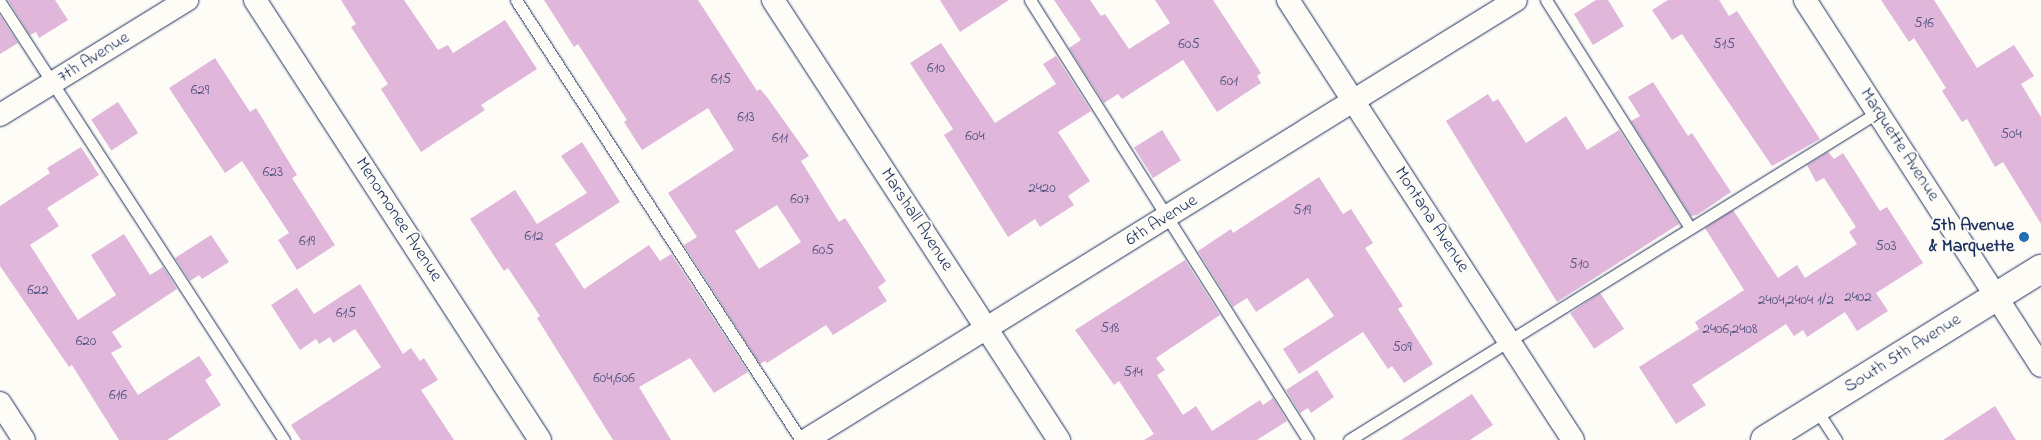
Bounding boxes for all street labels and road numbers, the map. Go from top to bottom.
street label: 7th Avenue [54,28,134,88]
street label: Marquette Avenue [1854,84,1944,206]
street label: Menomonee Avenue [350,154,446,286]
street label: Montana Avenue [1389,163,1473,277]
street label: Marshall Avenue [875,165,957,275]
street label: 6th Avenue [1122,190,1202,252]
street label: South 5th Avenue [1841,309,1965,399]

